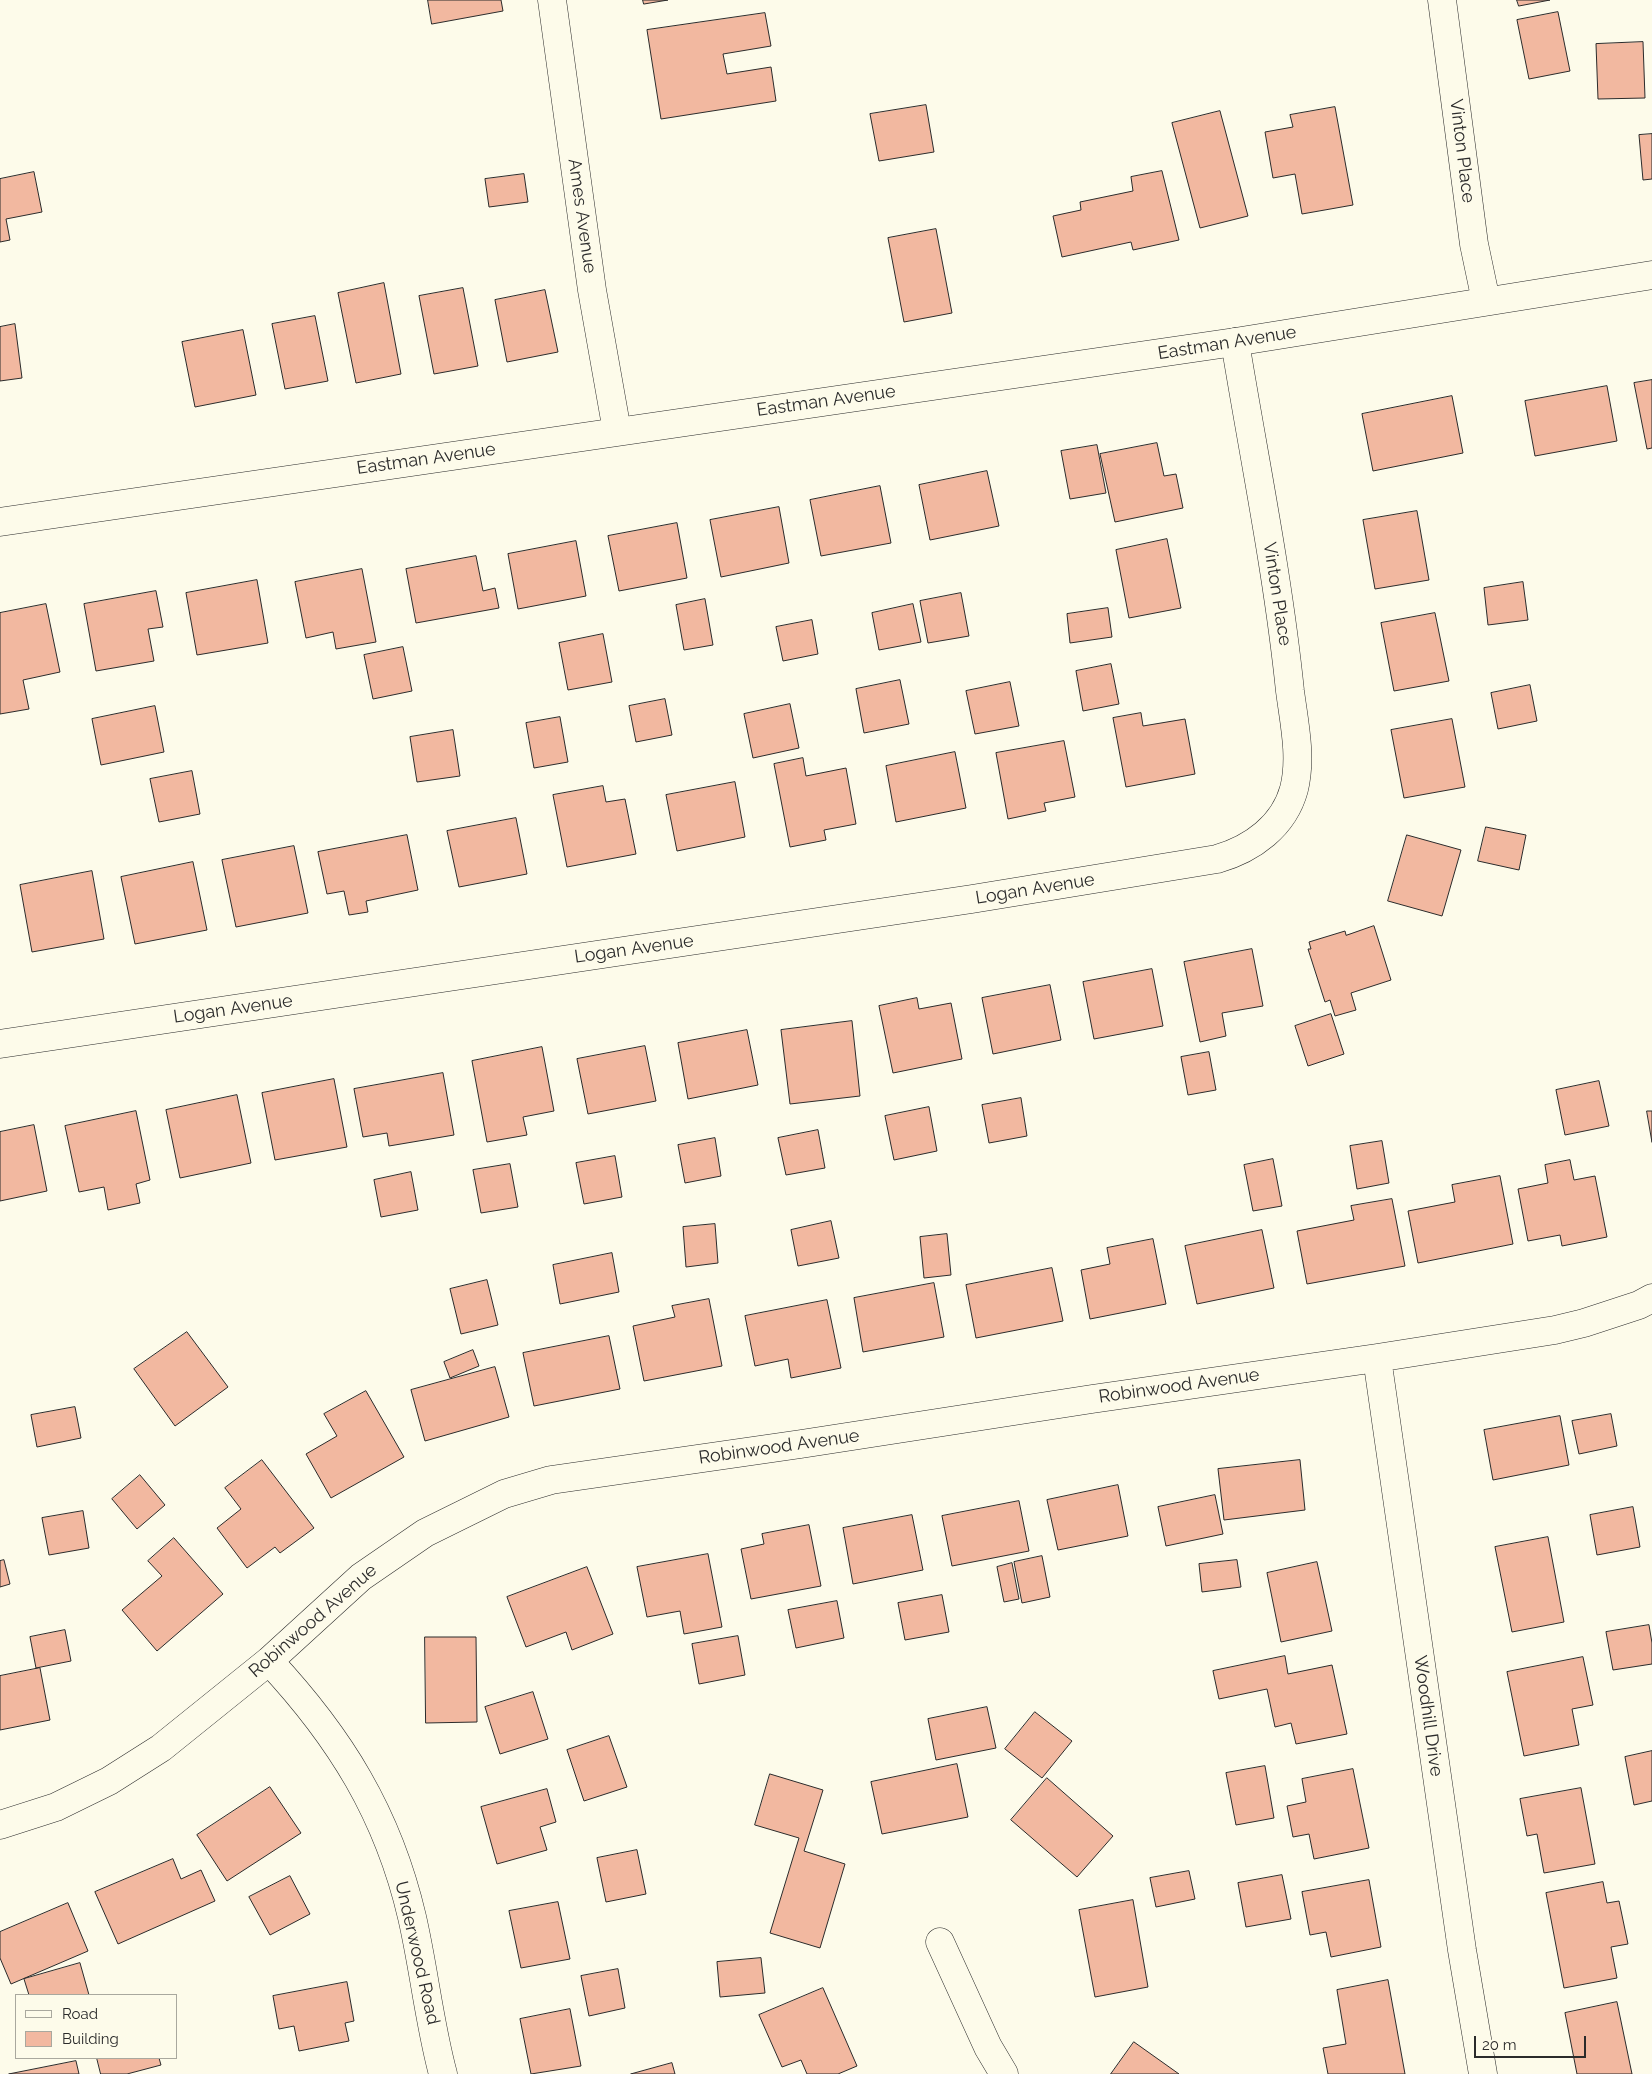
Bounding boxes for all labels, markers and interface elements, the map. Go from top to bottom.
street label: Vinton Place [1445,98,1479,204]
street label: Ames Avenue [563,157,601,275]
street label: Eastman Avenue [1156,321,1298,365]
street label: Eastman Avenue [755,381,897,421]
street label: Eastman Avenue [355,439,497,479]
street label: Vinton Place [1258,541,1296,647]
street label: Logan Avenue [974,869,1096,909]
street label: Logan Avenue [573,930,695,968]
street label: Logan Avenue [172,990,294,1028]
street label: Robinwood Avenue [1097,1364,1261,1408]
street label: Robinwood Avenue [697,1425,861,1469]
street label: Robinwood Avenue [245,1560,381,1682]
street label: Woodhill Drive [1409,1654,1447,1778]
street label: Underwood Road [390,1879,444,2027]
legend [15,1994,178,2059]
text: Road [62,2005,98,2023]
scale bar [1477,2026,1590,2058]
text: Building [62,2030,119,2048]
text: 20 m [1482,2036,1517,2054]

